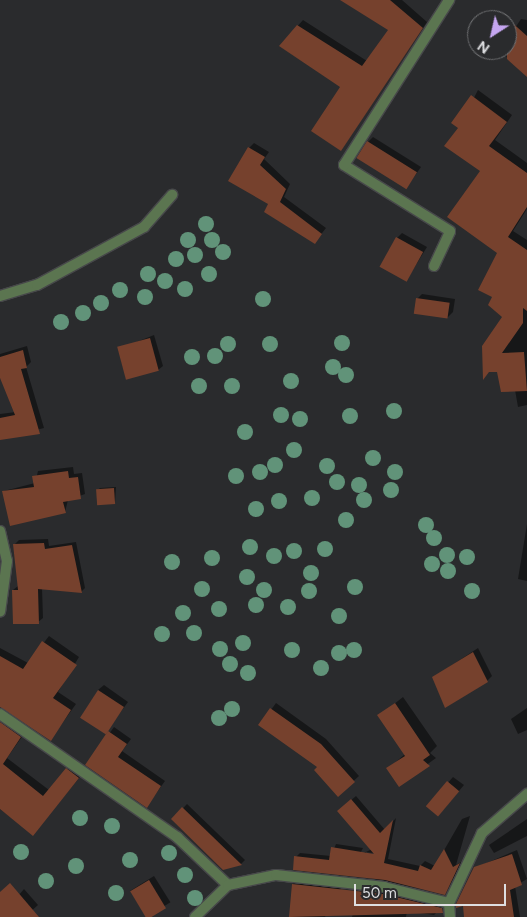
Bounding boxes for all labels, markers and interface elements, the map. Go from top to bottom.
north arrow [467,10,517,60]
text: N [474,37,493,57]
scale bar [357,874,510,906]
text: 50 m [362,884,397,902]

